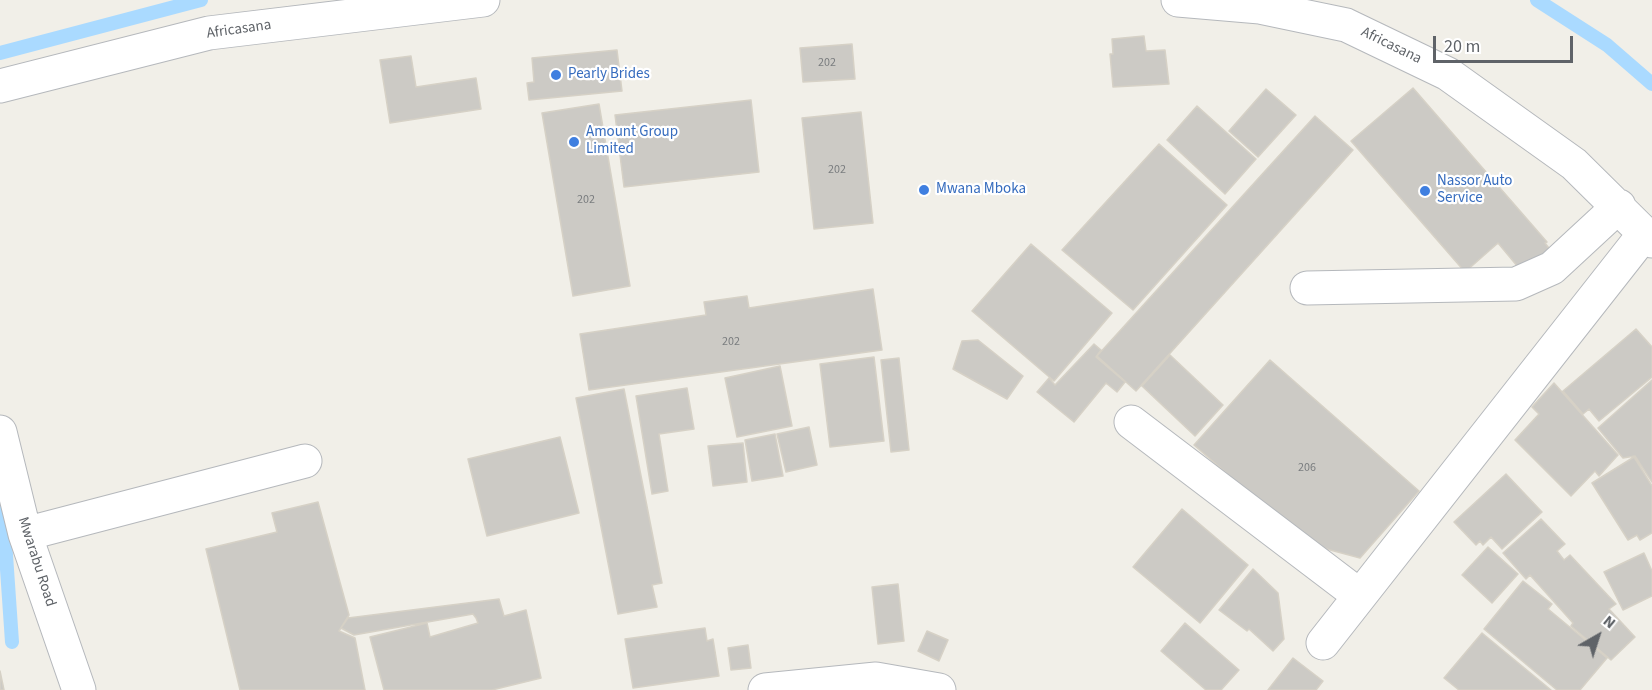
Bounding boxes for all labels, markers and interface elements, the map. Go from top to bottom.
street label: Africasana [205,17,273,43]
street label: Africasana [1358,24,1424,68]
scale bar [1436,24,1576,62]
text: 20 m [1444,34,1480,59]
house number: 202 [818,56,836,70]
place label: Pearly Brides [568,66,650,84]
marker: Pearly Brides [549,68,563,82]
place label: Amount Group Limited [586,124,678,159]
marker: Amount Group Limited [567,135,581,149]
house number: 202 [828,163,846,177]
place label: Nassor Auto Service [1437,173,1512,208]
place label: Mwana Mboka [936,181,1026,199]
marker: Mwana Mboka [917,183,931,197]
marker: Nassor Auto Service [1418,184,1432,198]
house number: 202 [577,193,595,207]
house number: 202 [722,335,740,349]
house number: 206 [1298,461,1316,475]
street label: Mwarabu Road [13,515,59,609]
north arrow [1568,606,1628,666]
text: N [1598,610,1620,634]

